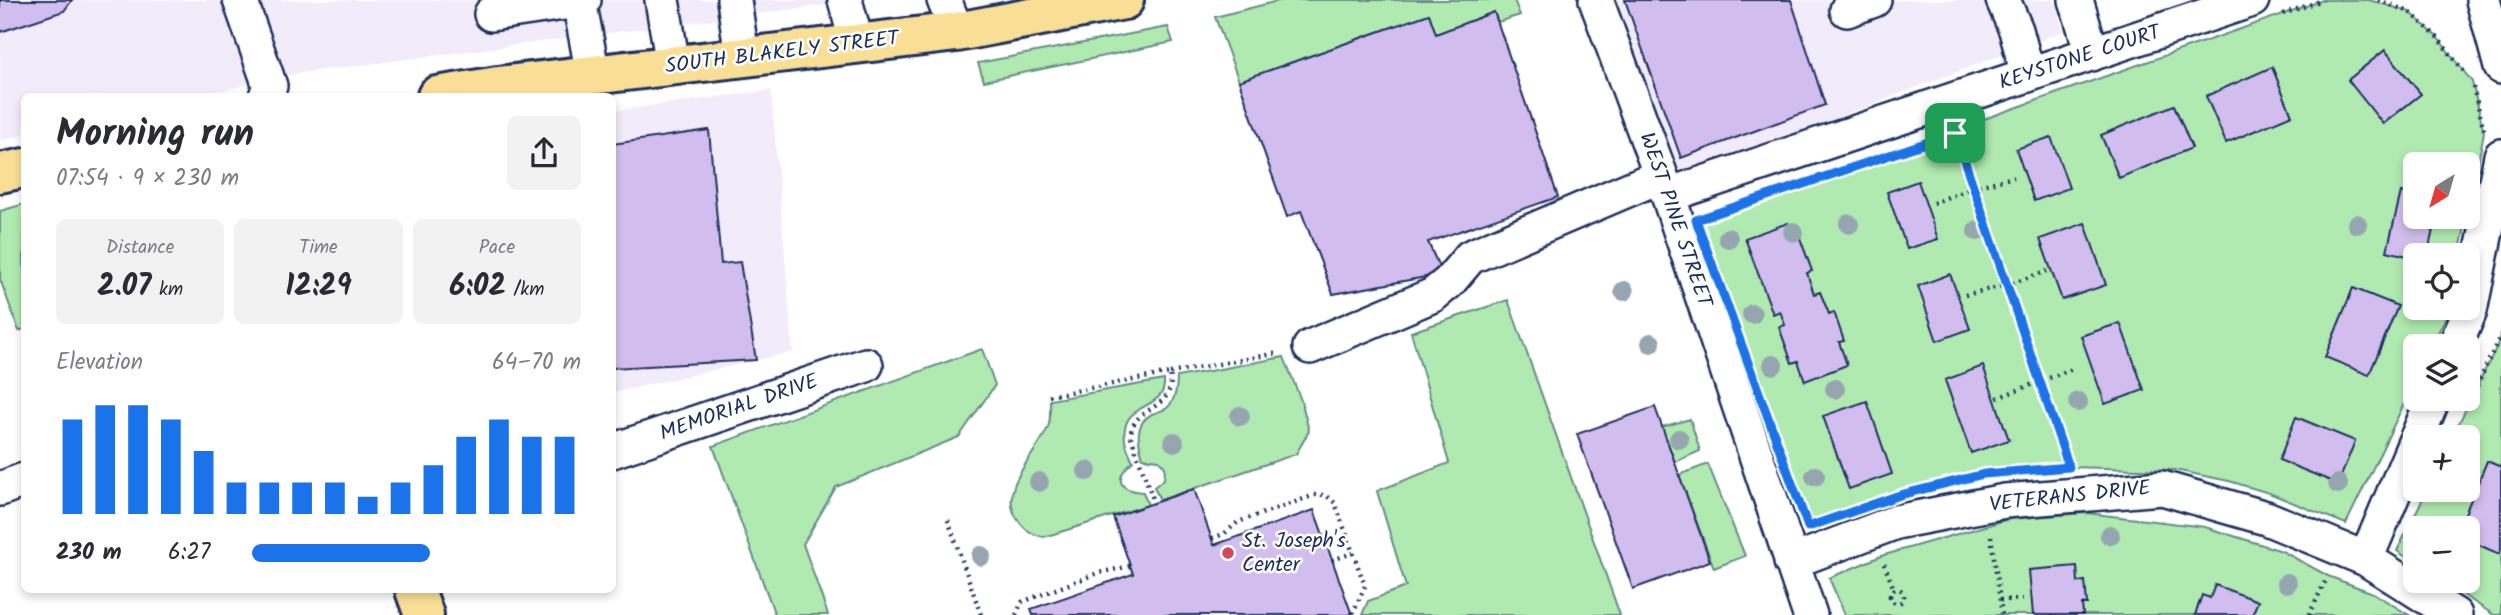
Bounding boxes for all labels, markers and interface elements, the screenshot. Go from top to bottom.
street label: KEYSTONE COURT [1995,16,2167,100]
street label: SOUTH BLAKELY STREET [663,22,902,84]
pin [1925,103,1985,163]
text: Morning run [56,105,254,165]
icon: arrive [1936,114,1974,152]
button: share [507,116,581,190]
street label: WEST PINE STREET [1630,128,1721,313]
north arrow [2403,152,2480,229]
map controls [2403,152,2480,593]
text: 07:54 · 9 × 230 m [56,161,239,197]
text: Distance [106,233,174,263]
text: Time [299,233,338,263]
text: Pace [479,233,515,263]
button: locate [2403,243,2480,320]
text: 2.07 [97,263,151,311]
text: 12:29 [285,263,352,311]
text: 6:02 [449,263,506,311]
text: km [151,275,183,305]
text: /km [506,275,544,305]
button: layers [2403,334,2480,411]
text: Elevation [56,345,143,381]
text: 64–70 m [492,345,581,381]
street label: MEMORIAL DRIVE [655,365,823,451]
button: + [2403,425,2480,502]
street label: VETERANS DRIVE [1988,472,2153,522]
button: − [2403,516,2480,593]
place label: St. Joseph's Center [1242,525,1346,582]
text: 230 m [56,535,121,571]
text: 6:27 [168,535,210,571]
marker: St. Joseph's Center [1220,545,1236,561]

